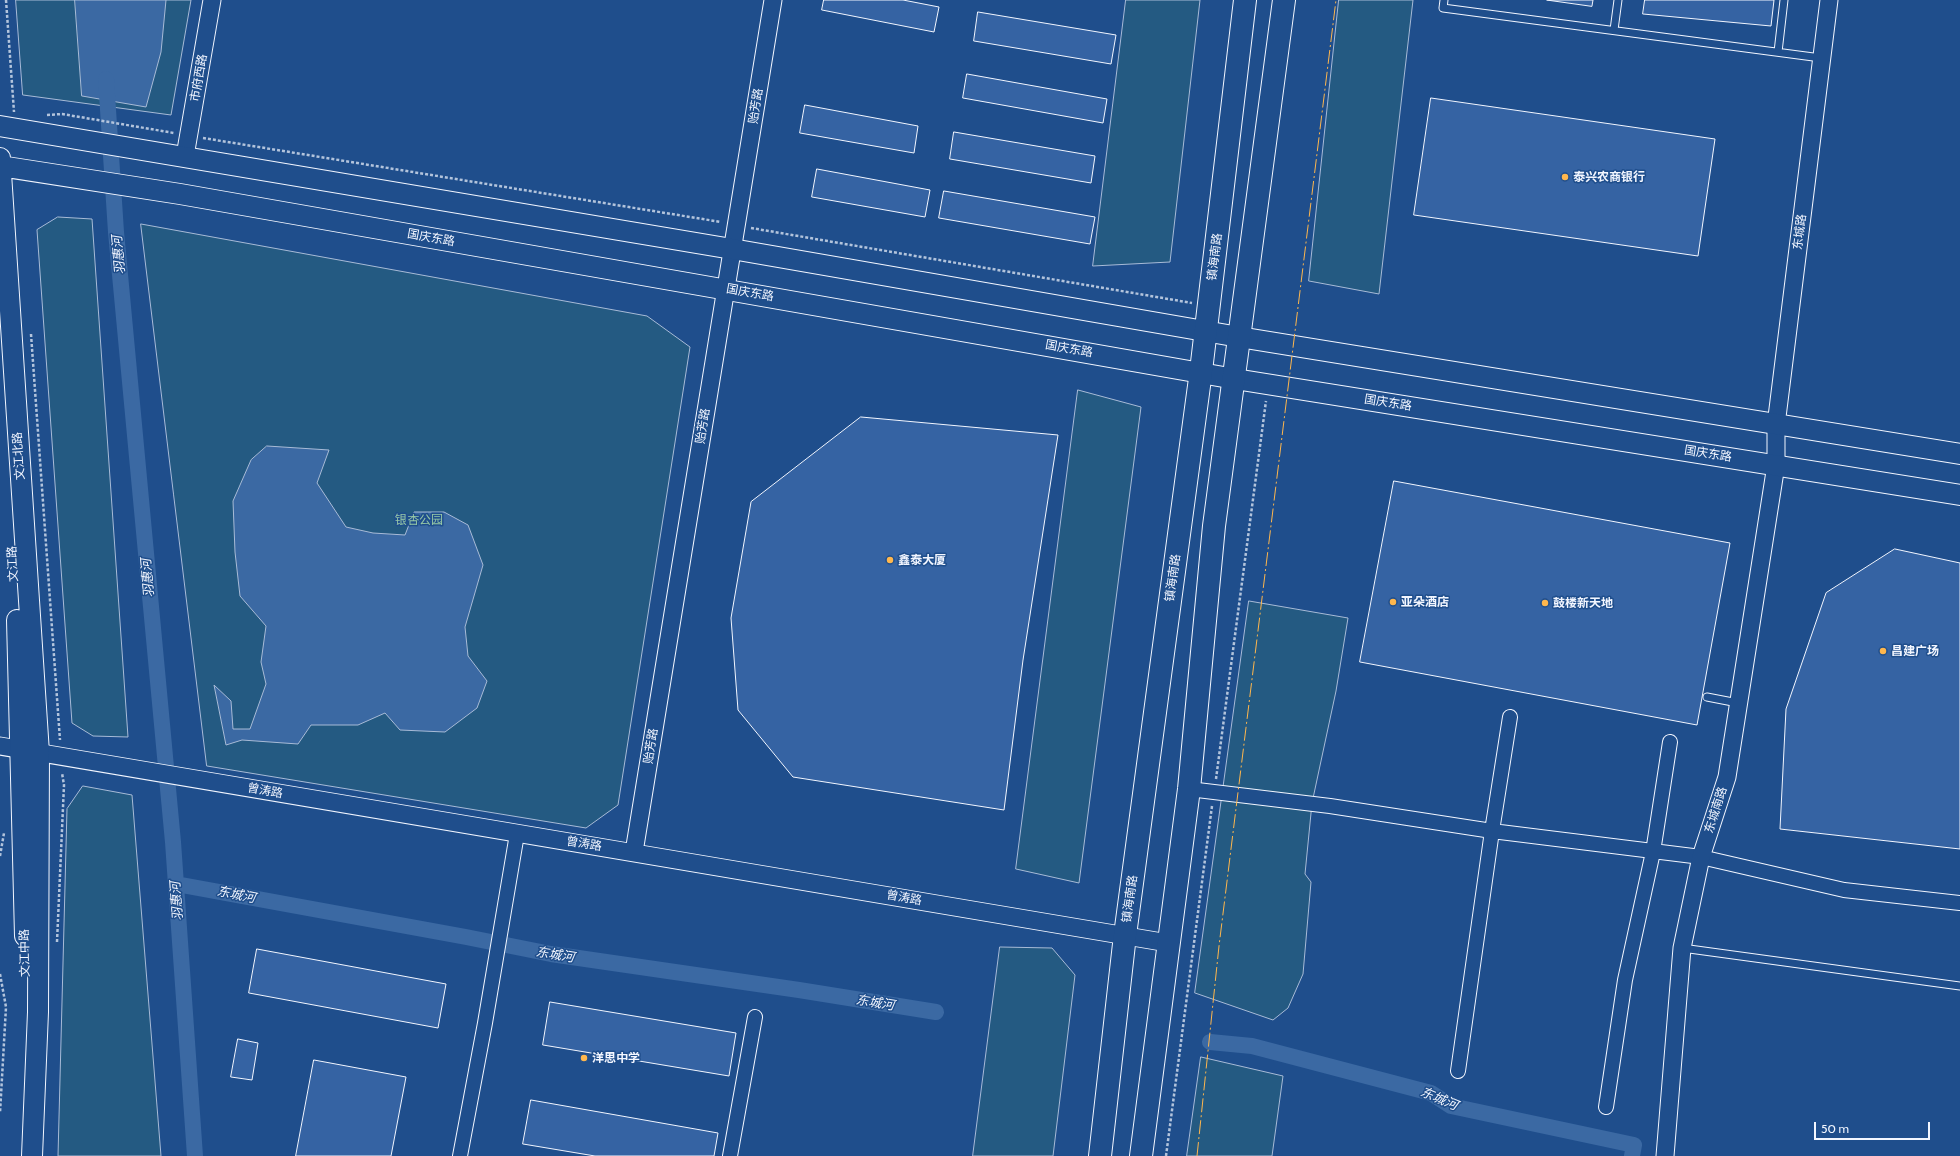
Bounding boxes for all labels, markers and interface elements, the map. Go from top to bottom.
street label: 市府西路 [188,53,210,103]
street label: 贻芳路 [746,87,766,125]
place label: 泰兴农商银行 [1573,170,1645,184]
marker: 泰兴农商银行 [1560,172,1570,182]
street label: 东城路 [1791,213,1809,251]
street label: 国庆东路 [406,227,456,249]
street label: 镇海南路 [1205,232,1225,282]
water label: 羽惠河 [110,235,128,275]
street label: 国庆东路 [725,282,775,304]
street label: 国庆东路 [1044,338,1094,360]
street label: 国庆东路 [1363,392,1413,414]
street label: 贻芳路 [693,407,713,445]
street label: 文江北路 [10,432,28,480]
street label: 国庆东路 [1683,443,1733,465]
park label: 银杏公园 [395,513,443,527]
street label: 文江路 [5,546,21,582]
place label: 鑫泰大厦 [898,553,946,567]
street label: 镇海南路 [1163,553,1183,603]
marker: 鑫泰大厦 [885,555,895,565]
water label: 羽惠河 [139,558,157,598]
place label: 亚朵酒店 [1401,595,1449,609]
place label: 鼓楼新天地 [1553,596,1613,610]
marker: 亚朵酒店 [1388,597,1398,607]
marker: 鼓楼新天地 [1540,598,1550,608]
place label: 昌建广场 [1891,644,1939,658]
marker: 昌建广场 [1878,646,1888,656]
street label: 贻芳路 [641,727,661,765]
street label: 曾涛路 [246,781,284,801]
street label: 东城南路 [1702,785,1730,835]
street label: 曾涛路 [565,834,603,854]
street label: 镇海南路 [1120,874,1140,924]
water label: 羽惠河 [168,881,186,921]
water label: 东城河 [215,884,257,906]
street label: 曾涛路 [885,888,923,908]
street label: 文江中路 [17,929,33,977]
water label: 东城河 [535,944,575,966]
water label: 东城河 [855,992,895,1014]
place label: 洋思中学 [592,1051,640,1065]
marker: 洋思中学 [579,1053,589,1063]
water label: 东城河 [1418,1084,1460,1114]
scale bar [1816,1114,1932,1140]
text: 50 m [1821,1121,1849,1136]

